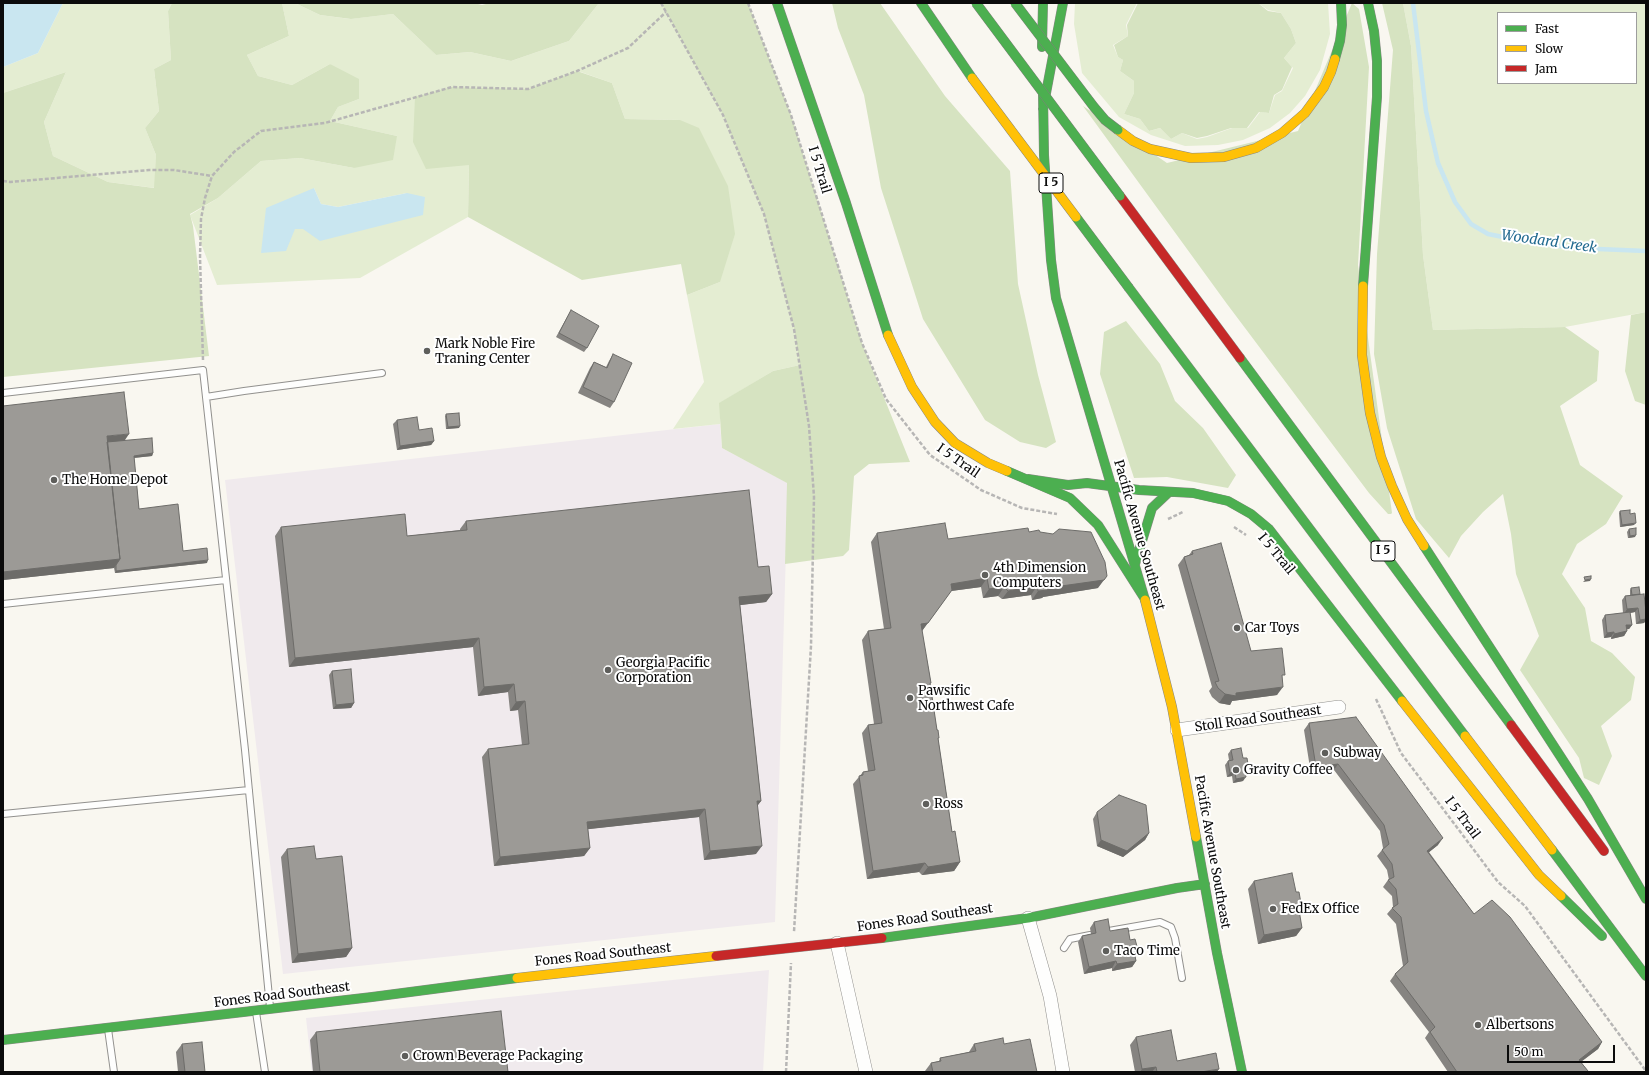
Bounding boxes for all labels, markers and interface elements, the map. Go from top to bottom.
legend [1497,12,1637,84]
text: Fast [1535,21,1559,36]
text: Slow [1535,41,1563,56]
text: Jam [1535,61,1557,76]
street label: I 5 Trail [804,145,834,195]
road number: I 5 [1039,173,1063,193]
water label: Woodard Creek [1500,227,1598,257]
place label: Mark Noble Fire Traning Center [435,336,535,367]
marker: Mark Noble Fire Traning Center [422,346,432,356]
street label: I 5 Trail [934,441,982,481]
street label: Pacific Avenue Southeast [1110,458,1168,612]
place label: The Home Depot [62,472,168,488]
marker: The Home Depot [49,475,59,485]
street label: I 5 Trail [1254,530,1298,578]
road number: I 5 [1371,541,1395,561]
place label: 4th Dimension Computers [993,560,1086,591]
marker: 4th Dimension Computers [980,570,990,580]
place label: Car Toys [1245,620,1299,636]
marker: Car Toys [1232,623,1242,633]
place label: Georgia Pacific Corporation [616,655,710,686]
marker: Georgia Pacific Corporation [603,665,613,675]
place label: Pawsific Northwest Cafe [918,683,1014,714]
marker: Pawsific Northwest Cafe [905,693,915,703]
street label: Stoll Road Southeast [1194,702,1322,736]
place label: Subway [1333,745,1382,761]
marker: Subway [1320,748,1330,758]
place label: Gravity Coffee [1244,762,1332,778]
marker: Gravity Coffee [1231,765,1241,775]
street label: Pacific Avenue Southeast [1191,774,1233,930]
street label: I 5 Trail [1441,794,1483,842]
place label: Ross [934,796,963,812]
marker: Ross [921,799,931,809]
street label: Fones Road Southeast [856,901,994,935]
place label: FedEx Office [1281,901,1359,917]
marker: FedEx Office [1268,904,1278,914]
street label: Fones Road Southeast [534,940,672,970]
place label: Taco Time [1114,943,1180,959]
marker: Taco Time [1101,946,1111,956]
street label: Fones Road Southeast [213,979,351,1011]
place label: Albertsons [1486,1017,1554,1033]
marker: Albertsons [1473,1020,1483,1030]
scale bar [1509,1037,1617,1063]
text: 50 m [1514,1044,1543,1059]
place label: Crown Beverage Packaging [413,1048,583,1064]
marker: Crown Beverage Packaging [400,1051,410,1061]

